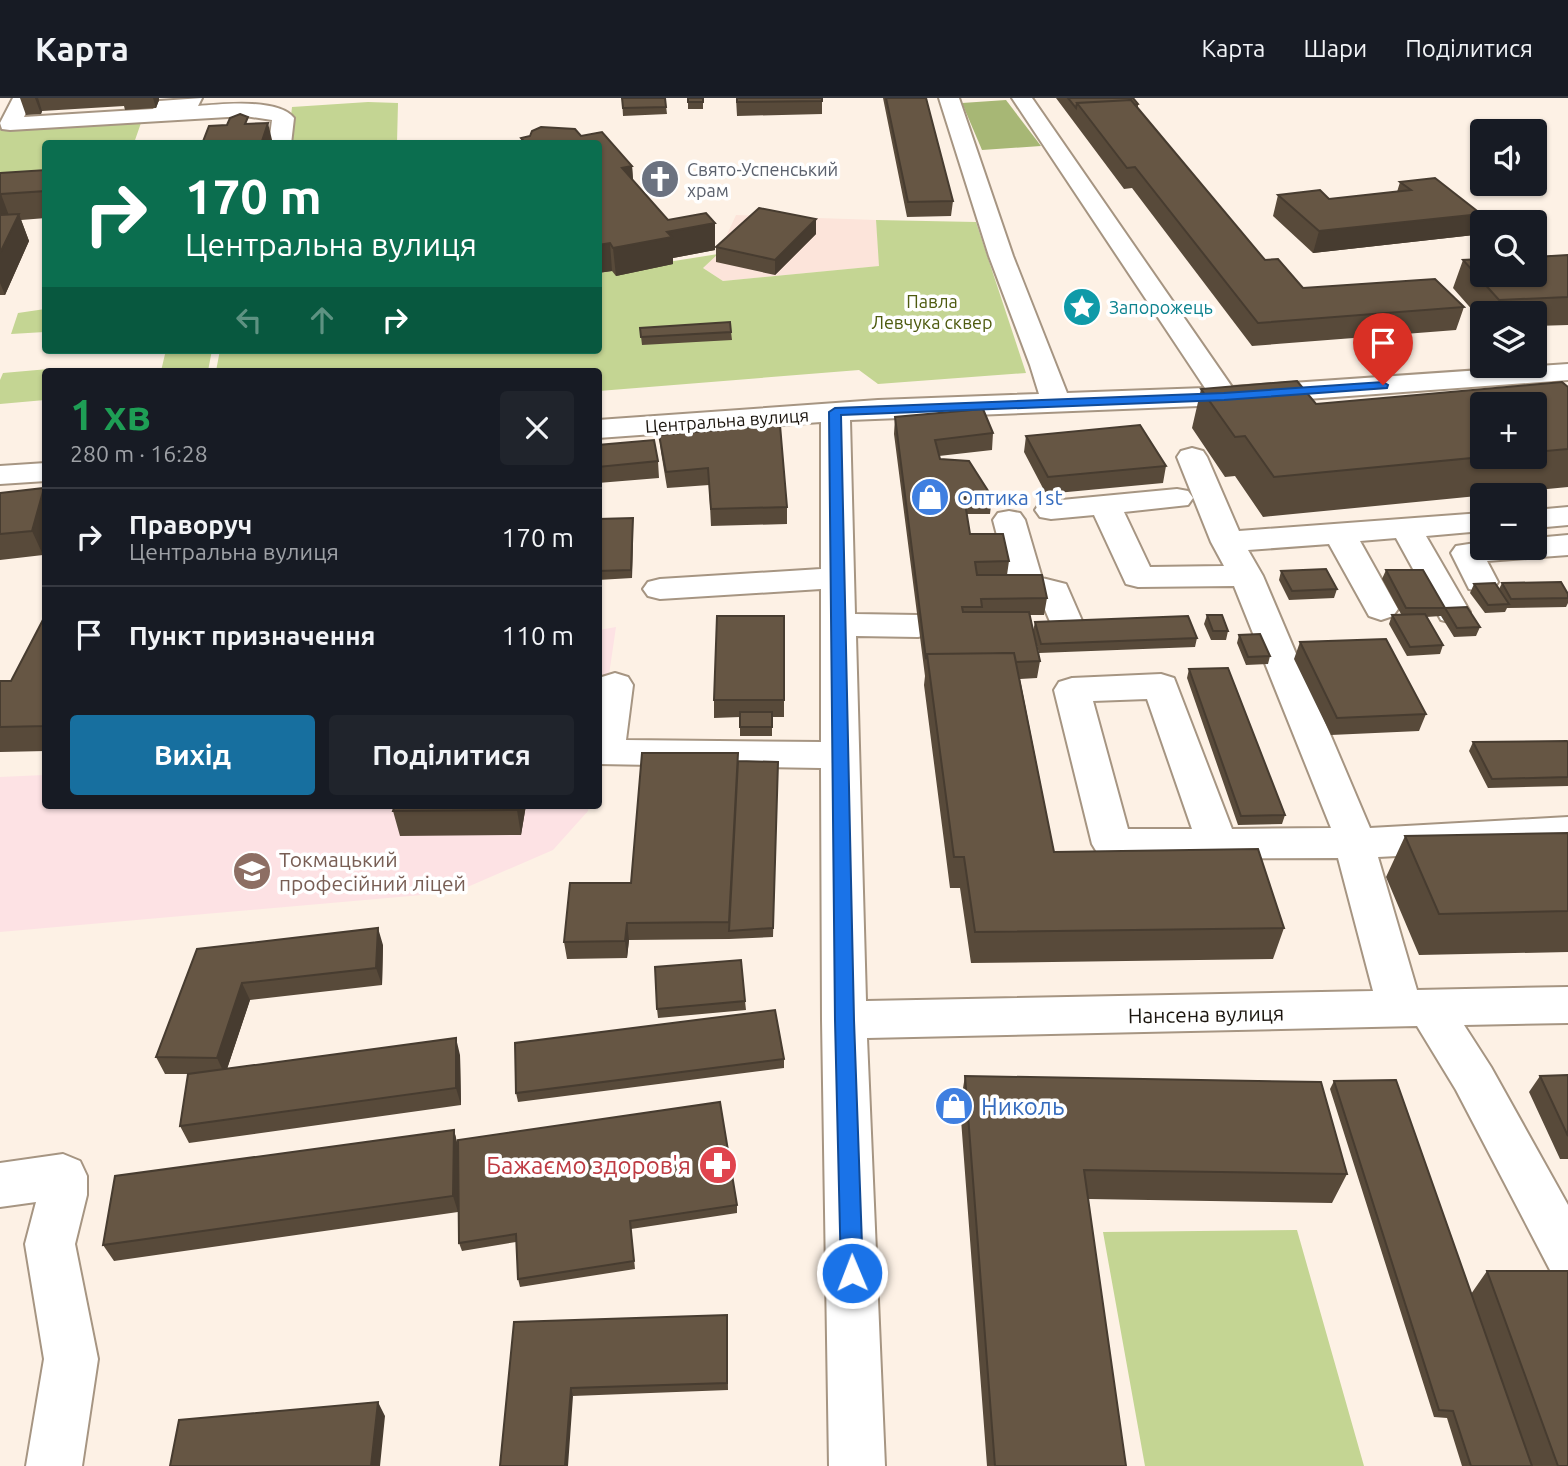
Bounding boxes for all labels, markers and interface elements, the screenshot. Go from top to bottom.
text: Карта [35,30,129,67]
text: Карта [1201,35,1265,62]
text: Шари [1303,35,1367,62]
text: Поділитися [1405,35,1533,62]
map controls [1470,119,1547,560]
button: sound [1470,119,1547,196]
church icon: Свято-Успенський храм [639,158,681,200]
place label: Свято-Успенський храм [687,159,838,200]
icon: right [70,168,161,259]
text: 170 m [185,168,322,223]
button: search [1470,210,1547,287]
text: Центральна вулиця [185,226,477,262]
place icon: Запорожець [1061,286,1103,328]
park label: Павла Левчука сквер [871,291,993,332]
place label: Запорожець [1109,297,1213,317]
icon: left [230,301,268,339]
icon: ahead [303,301,341,339]
icon: right [376,301,414,339]
button: layers [1470,301,1547,378]
pin [1353,313,1413,385]
icon: arrive [1364,324,1402,362]
text: 1 хв [70,391,151,438]
button: close [500,391,574,465]
button: + [1470,392,1547,469]
street label: Центральна вулиця [644,404,810,436]
text: 280 m · 16:28 [70,441,208,466]
shop icon: Оптика 1st [909,476,951,518]
button: − [1470,483,1547,560]
place label: Оптика 1st [957,485,1063,509]
text: Праворуч [129,510,252,539]
icon: right [70,518,108,556]
text: 170 m [502,523,574,552]
text: Центральна вулиця [129,539,339,564]
icon: arrive [70,616,108,654]
text: Пункт призначення [129,621,375,650]
text: 110 m [502,621,574,650]
button: Вихід [70,715,315,795]
button: Поділитися [329,715,574,795]
place label: Токмацький професійний ліцей [279,847,466,895]
school or university icon: Токмацький професійний ліцей [231,850,273,892]
street label: Нансена вулиця [1128,1001,1284,1027]
shop icon: Николь [933,1085,975,1127]
place label: Николь [981,1093,1064,1120]
pharmacy icon: Бажаємо здоров'я [697,1144,739,1186]
place label: Бажаємо здоров'я [486,1152,691,1179]
position arrow [815,1236,889,1310]

